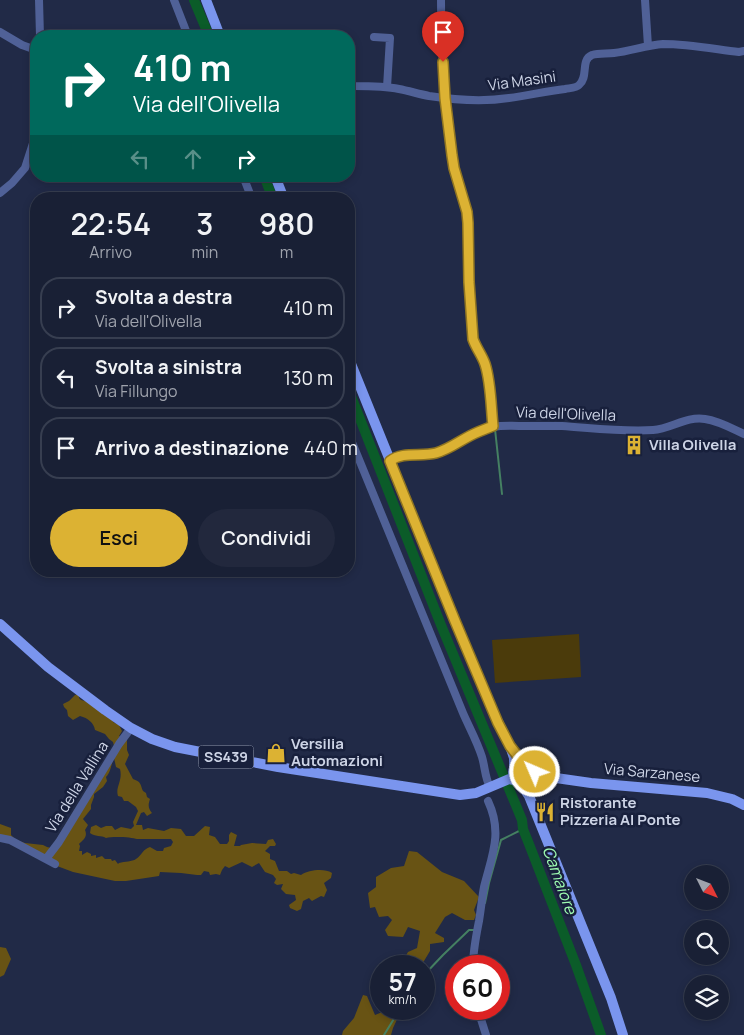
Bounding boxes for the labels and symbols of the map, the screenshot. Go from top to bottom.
pin [422,11,464,62]
street label: Via Masini [487,65,557,96]
street label: Via dell'Olivella [516,401,617,426]
building icon: Villa Olivella [623,434,645,456]
place label: Villa Olivella [649,434,736,455]
place label: Versilia Automazioni [291,733,383,771]
street label: Via della Vallina [40,737,113,836]
shop icon: Versilia Automazioni [265,742,287,764]
position arrow [508,745,560,797]
road number: SS439 [198,746,254,769]
street label: Via Sarzanese [603,758,701,787]
place label: Ristorante Pizzeria Al Ponte [560,792,681,830]
restaurant icon: Ristorante Pizzeria Al Ponte [534,801,556,823]
water label: Camaiore [538,843,583,919]
north arrow [684,865,729,910]
speed limit sign: 60 [445,955,510,1020]

